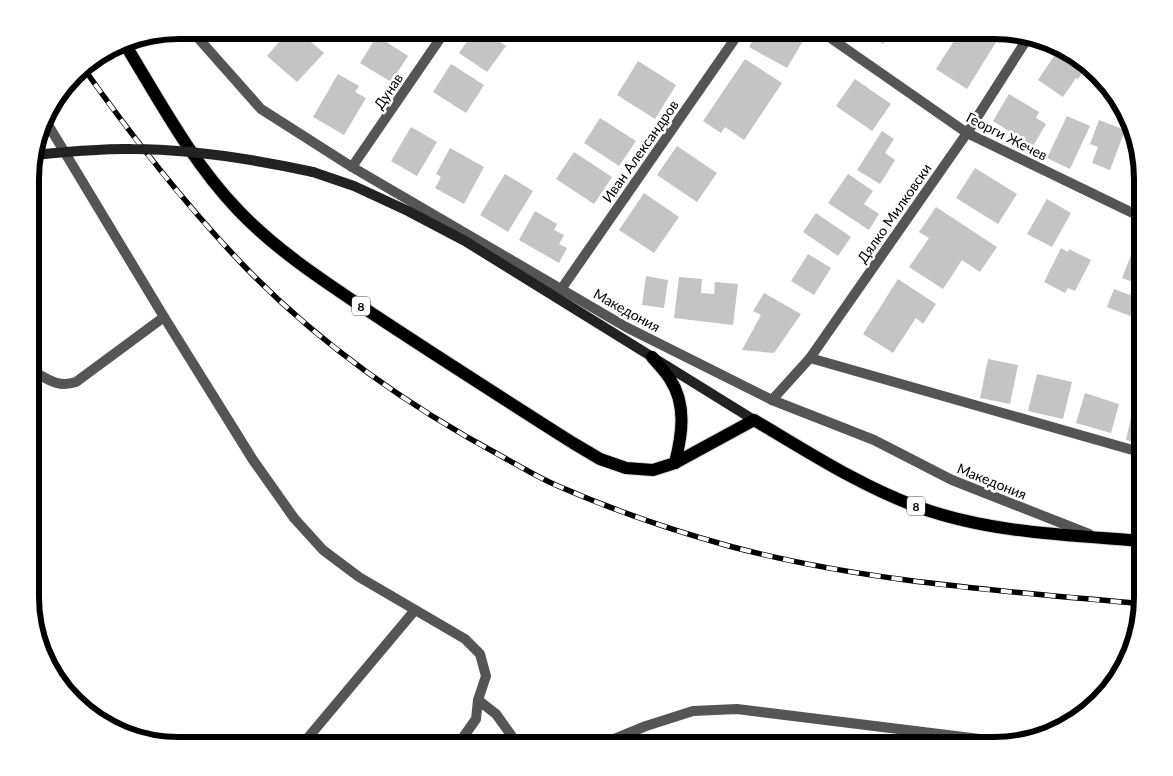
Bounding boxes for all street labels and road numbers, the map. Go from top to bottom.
street label: Дунав [370,70,406,112]
street label: Иван Александров [598,97,682,205]
street label: Георги Жечев [964,108,1050,164]
street label: Дялко Милковски [853,160,935,266]
street label: Македония [591,285,663,335]
road number: 8 [352,296,370,316]
street label: Македония [955,459,1029,503]
road number: 8 [907,496,925,516]

